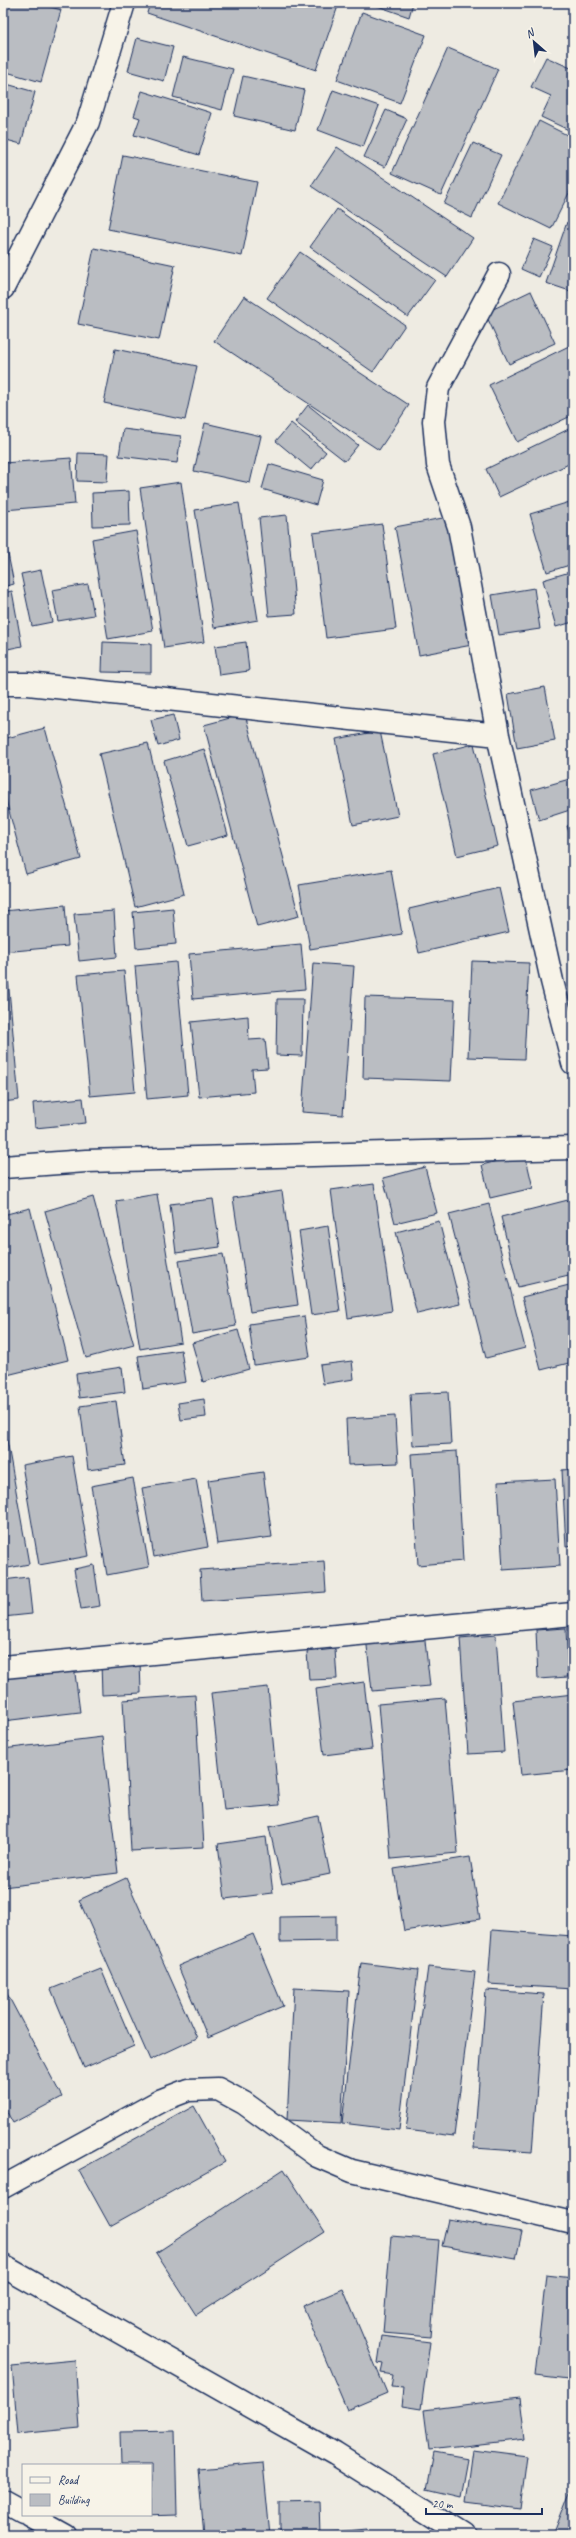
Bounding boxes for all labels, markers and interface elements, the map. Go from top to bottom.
north arrow [514,22,554,62]
text: N [523,24,538,41]
legend [22,2464,152,2516]
text: Road [58,2472,80,2488]
scale bar [426,2490,542,2516]
text: Building [58,2492,90,2508]
text: 20 m [432,2496,454,2512]

